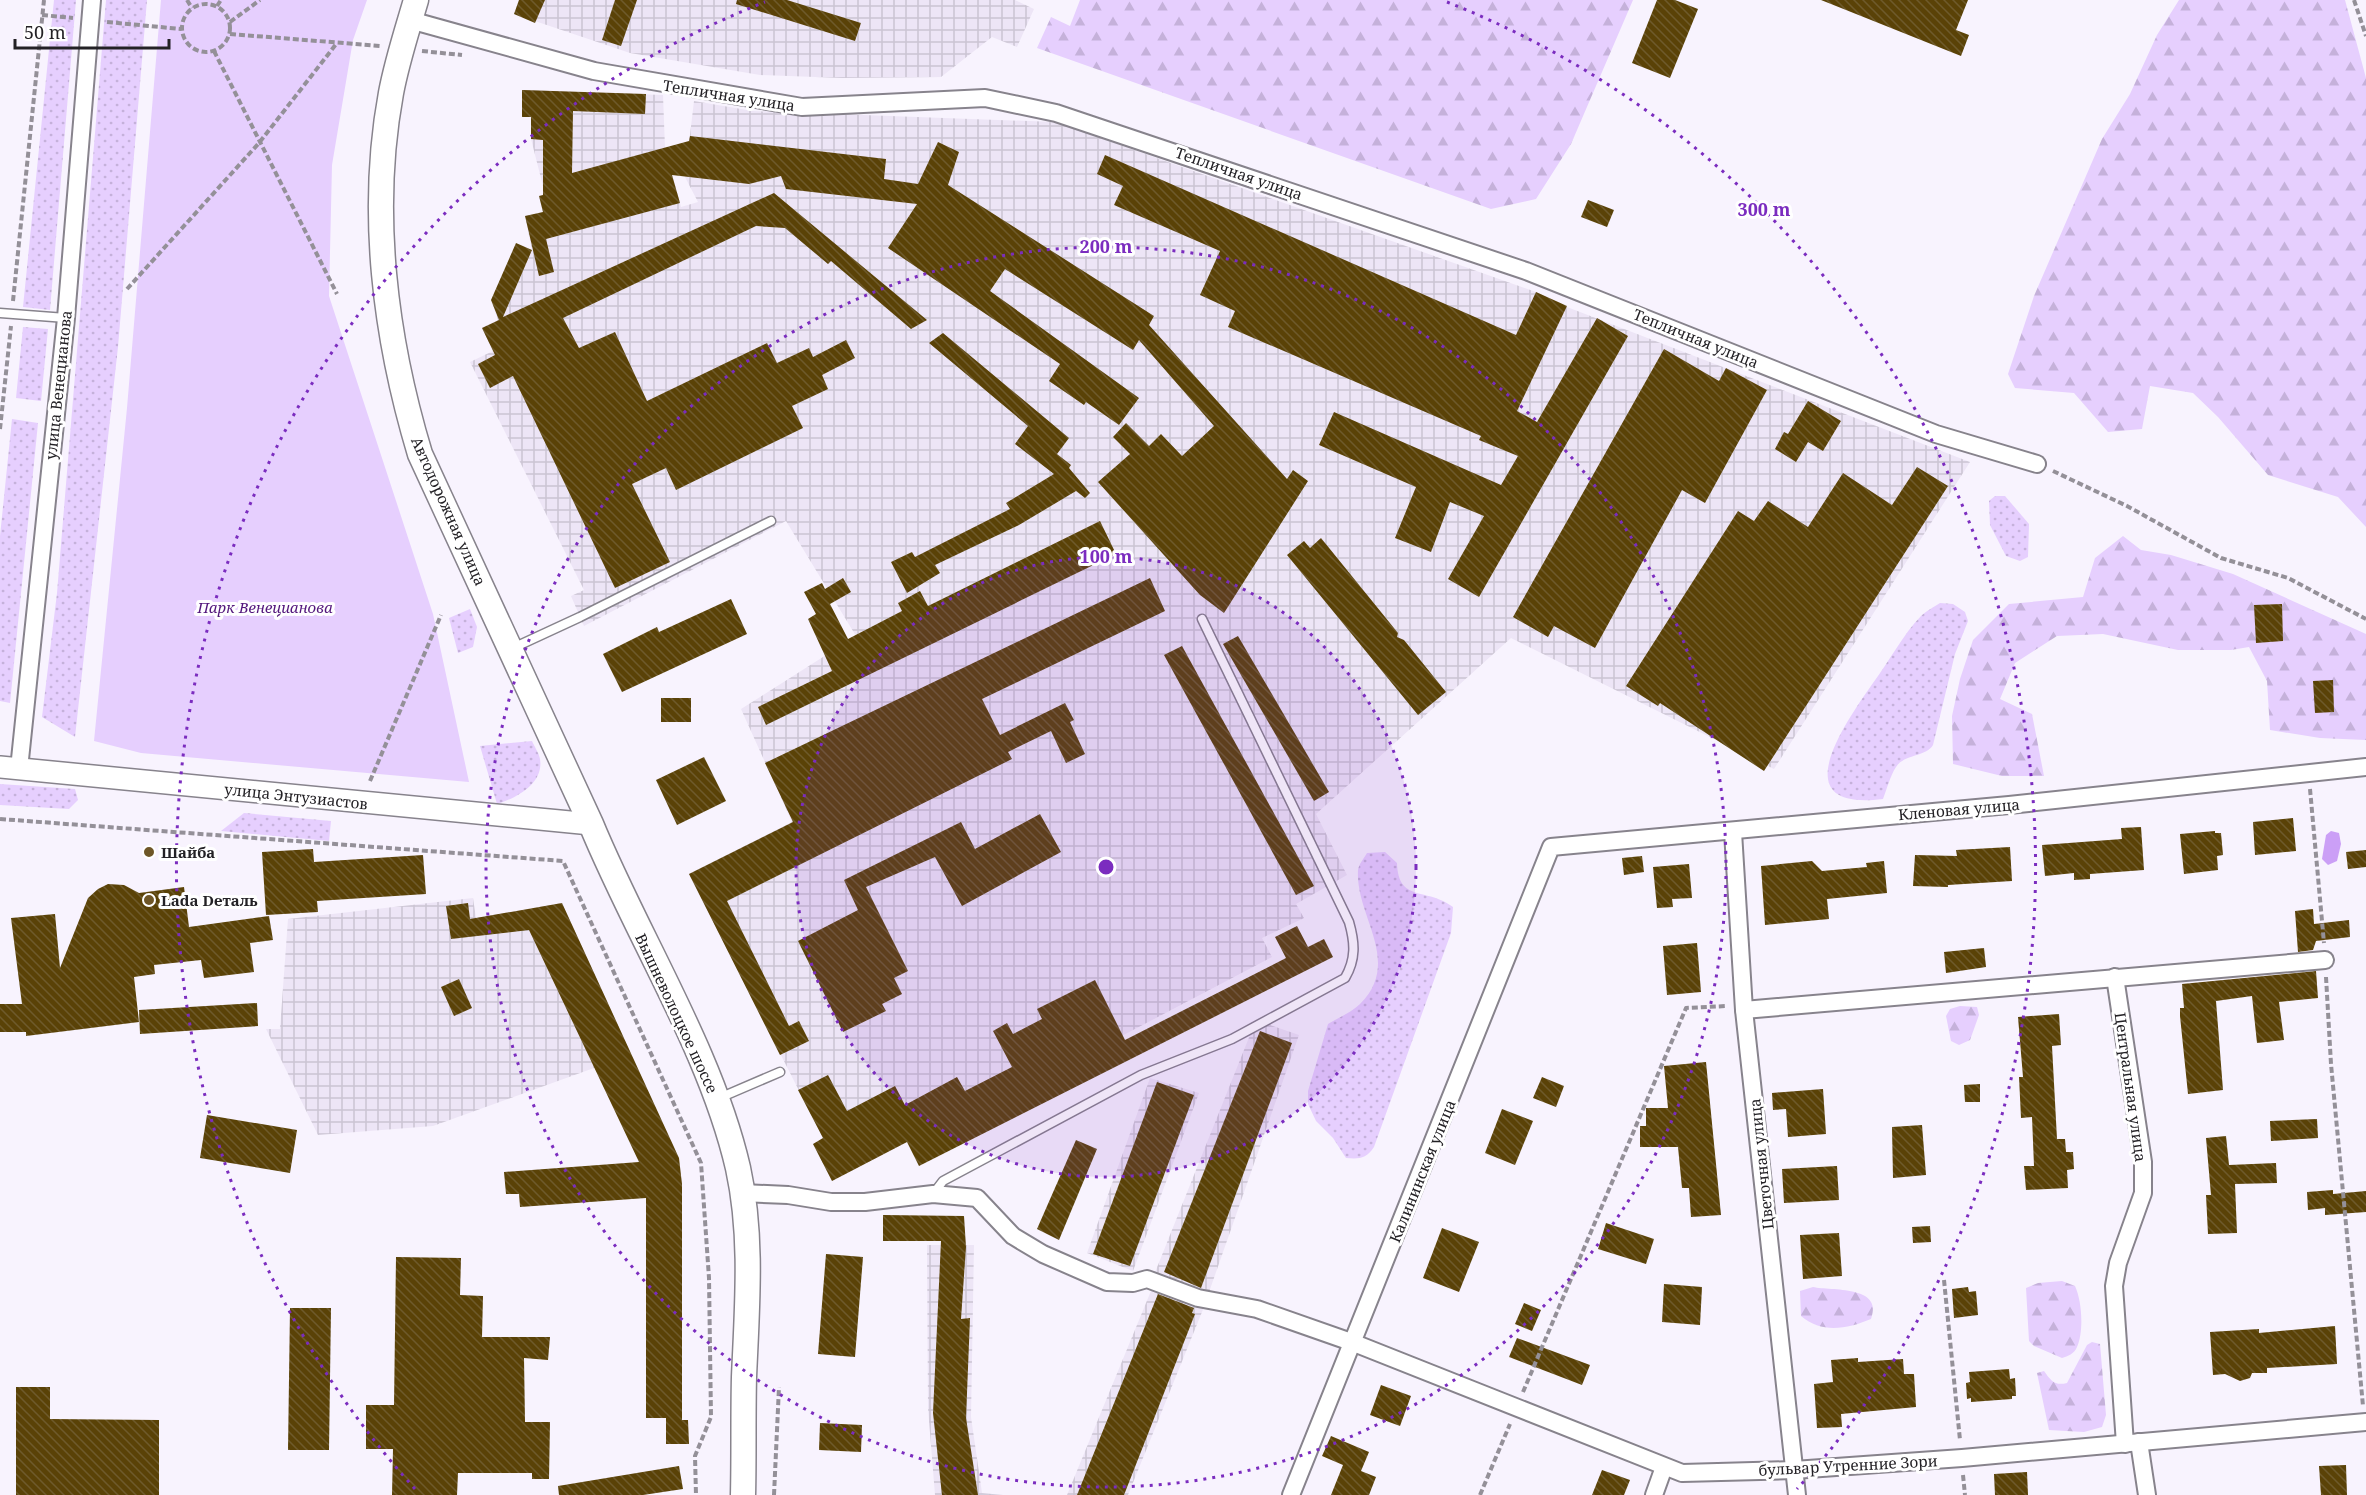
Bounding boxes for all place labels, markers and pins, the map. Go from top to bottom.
place label: Шайба [161,842,215,862]
marker: Шайба [142,845,156,859]
centre of rings [1096,857,1116,877]
place label: Lada Dеталь [161,890,258,910]
marker: Lada Dеталь [142,893,156,907]

